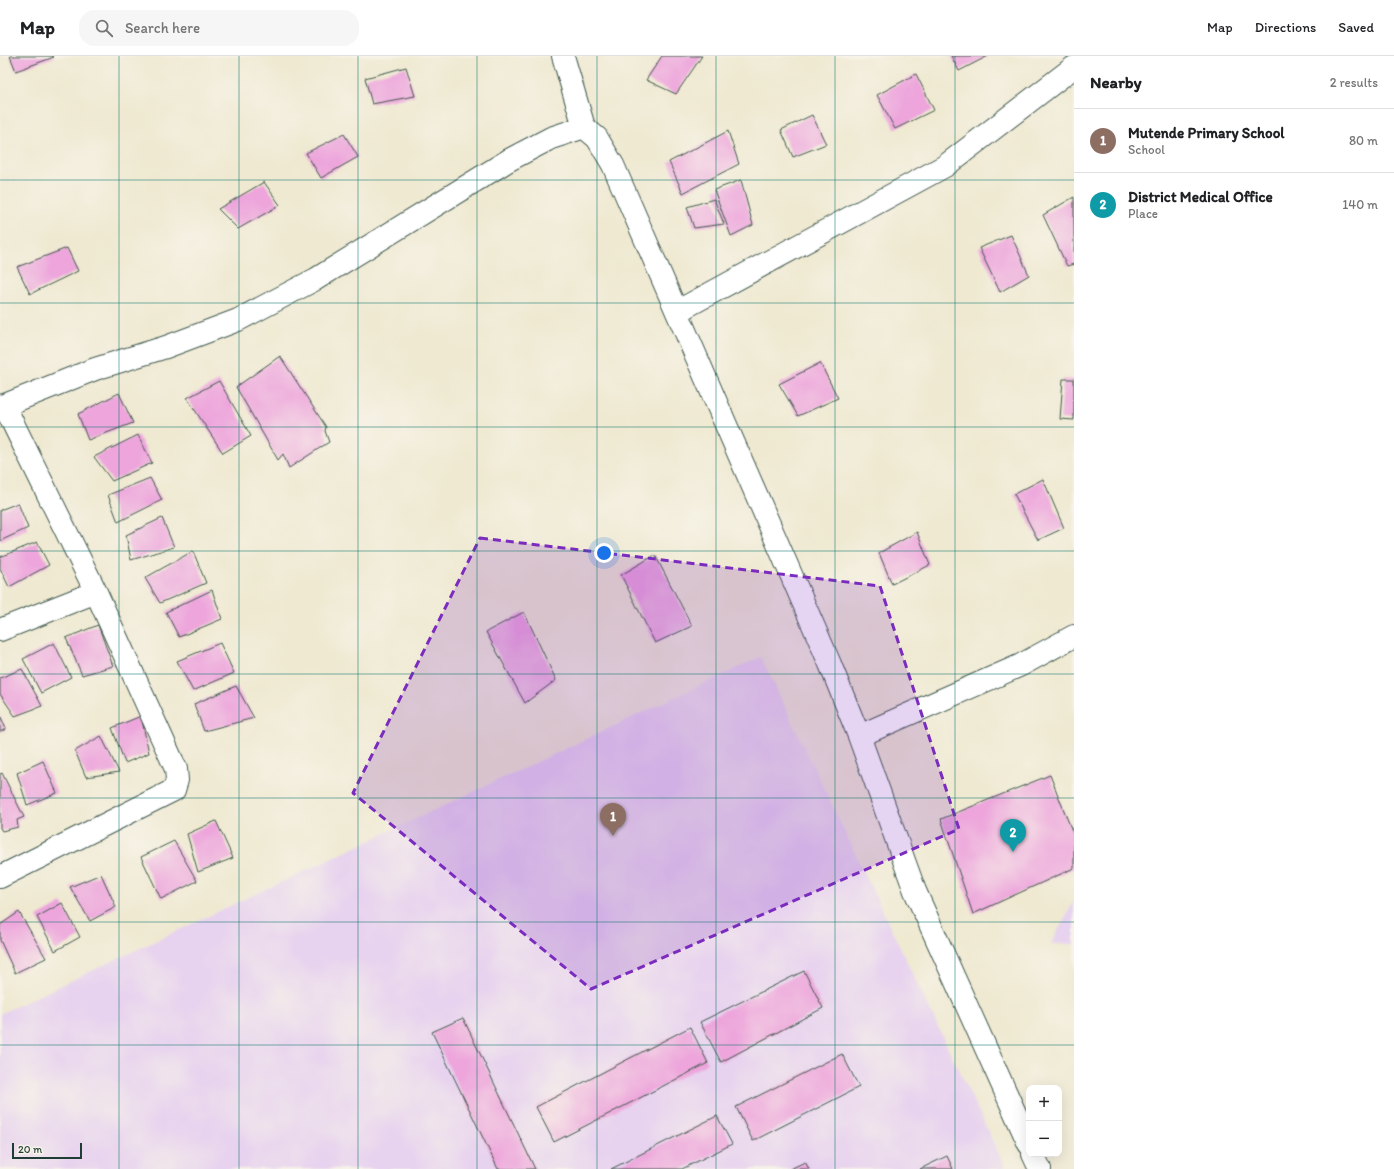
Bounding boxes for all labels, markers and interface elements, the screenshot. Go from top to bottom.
search box [79,10,359,46]
text: Map [20,16,55,39]
icon: search [93,17,115,39]
text: Search here [125,19,200,37]
text: Map [1207,19,1233,36]
text: Directions [1255,19,1316,36]
text: Saved [1338,19,1374,36]
text: Nearby [1090,72,1142,92]
text: 2 results [1330,75,1378,90]
text: Mutende Primary School [1128,124,1285,142]
text: 1 [1100,133,1106,148]
text: 80 m [1349,133,1378,148]
text: School [1128,142,1165,157]
text: District Medical Office [1128,188,1273,206]
text: 2 [1100,197,1106,212]
text: 140 m [1342,197,1378,212]
text: Place [1128,206,1158,221]
your location [594,543,614,563]
pin: 1 [600,803,626,836]
pin: 2 [1000,819,1026,852]
map controls [1026,1085,1062,1157]
button: + [1026,1085,1062,1121]
button: − [1026,1121,1062,1157]
scale bar [12,1141,82,1160]
text: 20 m [18,1143,42,1156]

